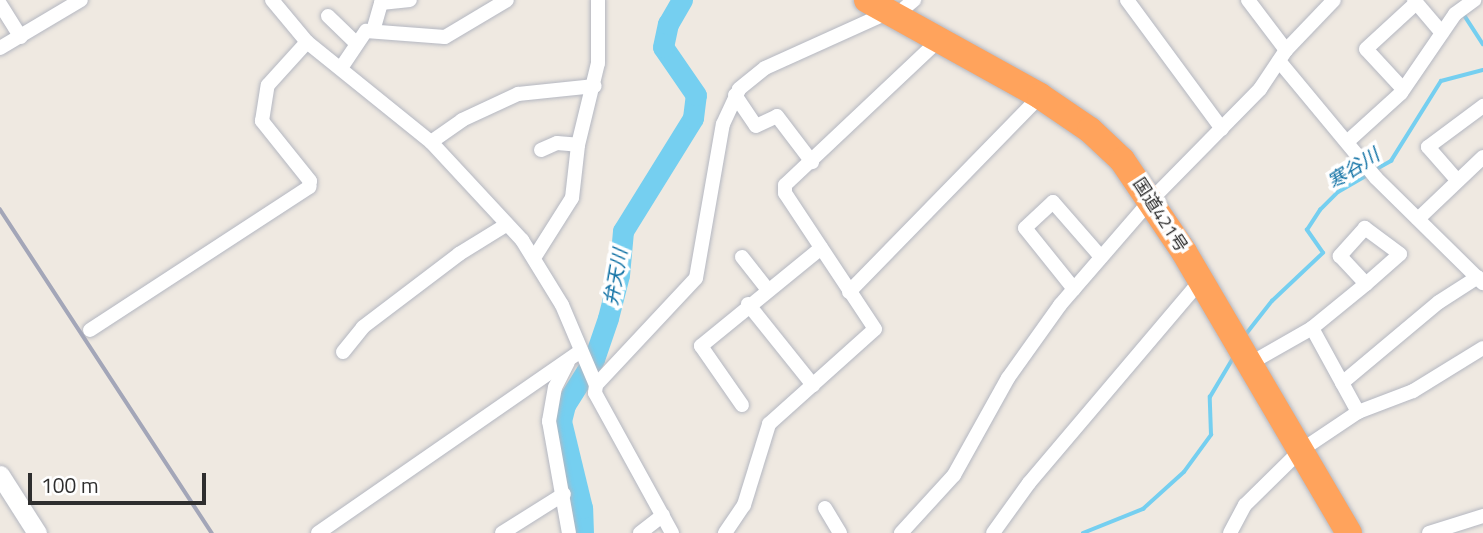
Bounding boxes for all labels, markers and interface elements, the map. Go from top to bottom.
water label: 寒谷川 [1323,143,1383,193]
street label: 国道421号 [1128,174,1192,256]
water label: 弁天川 [599,247,631,307]
scale bar [32,460,210,504]
text: 100 m [41,469,98,501]

